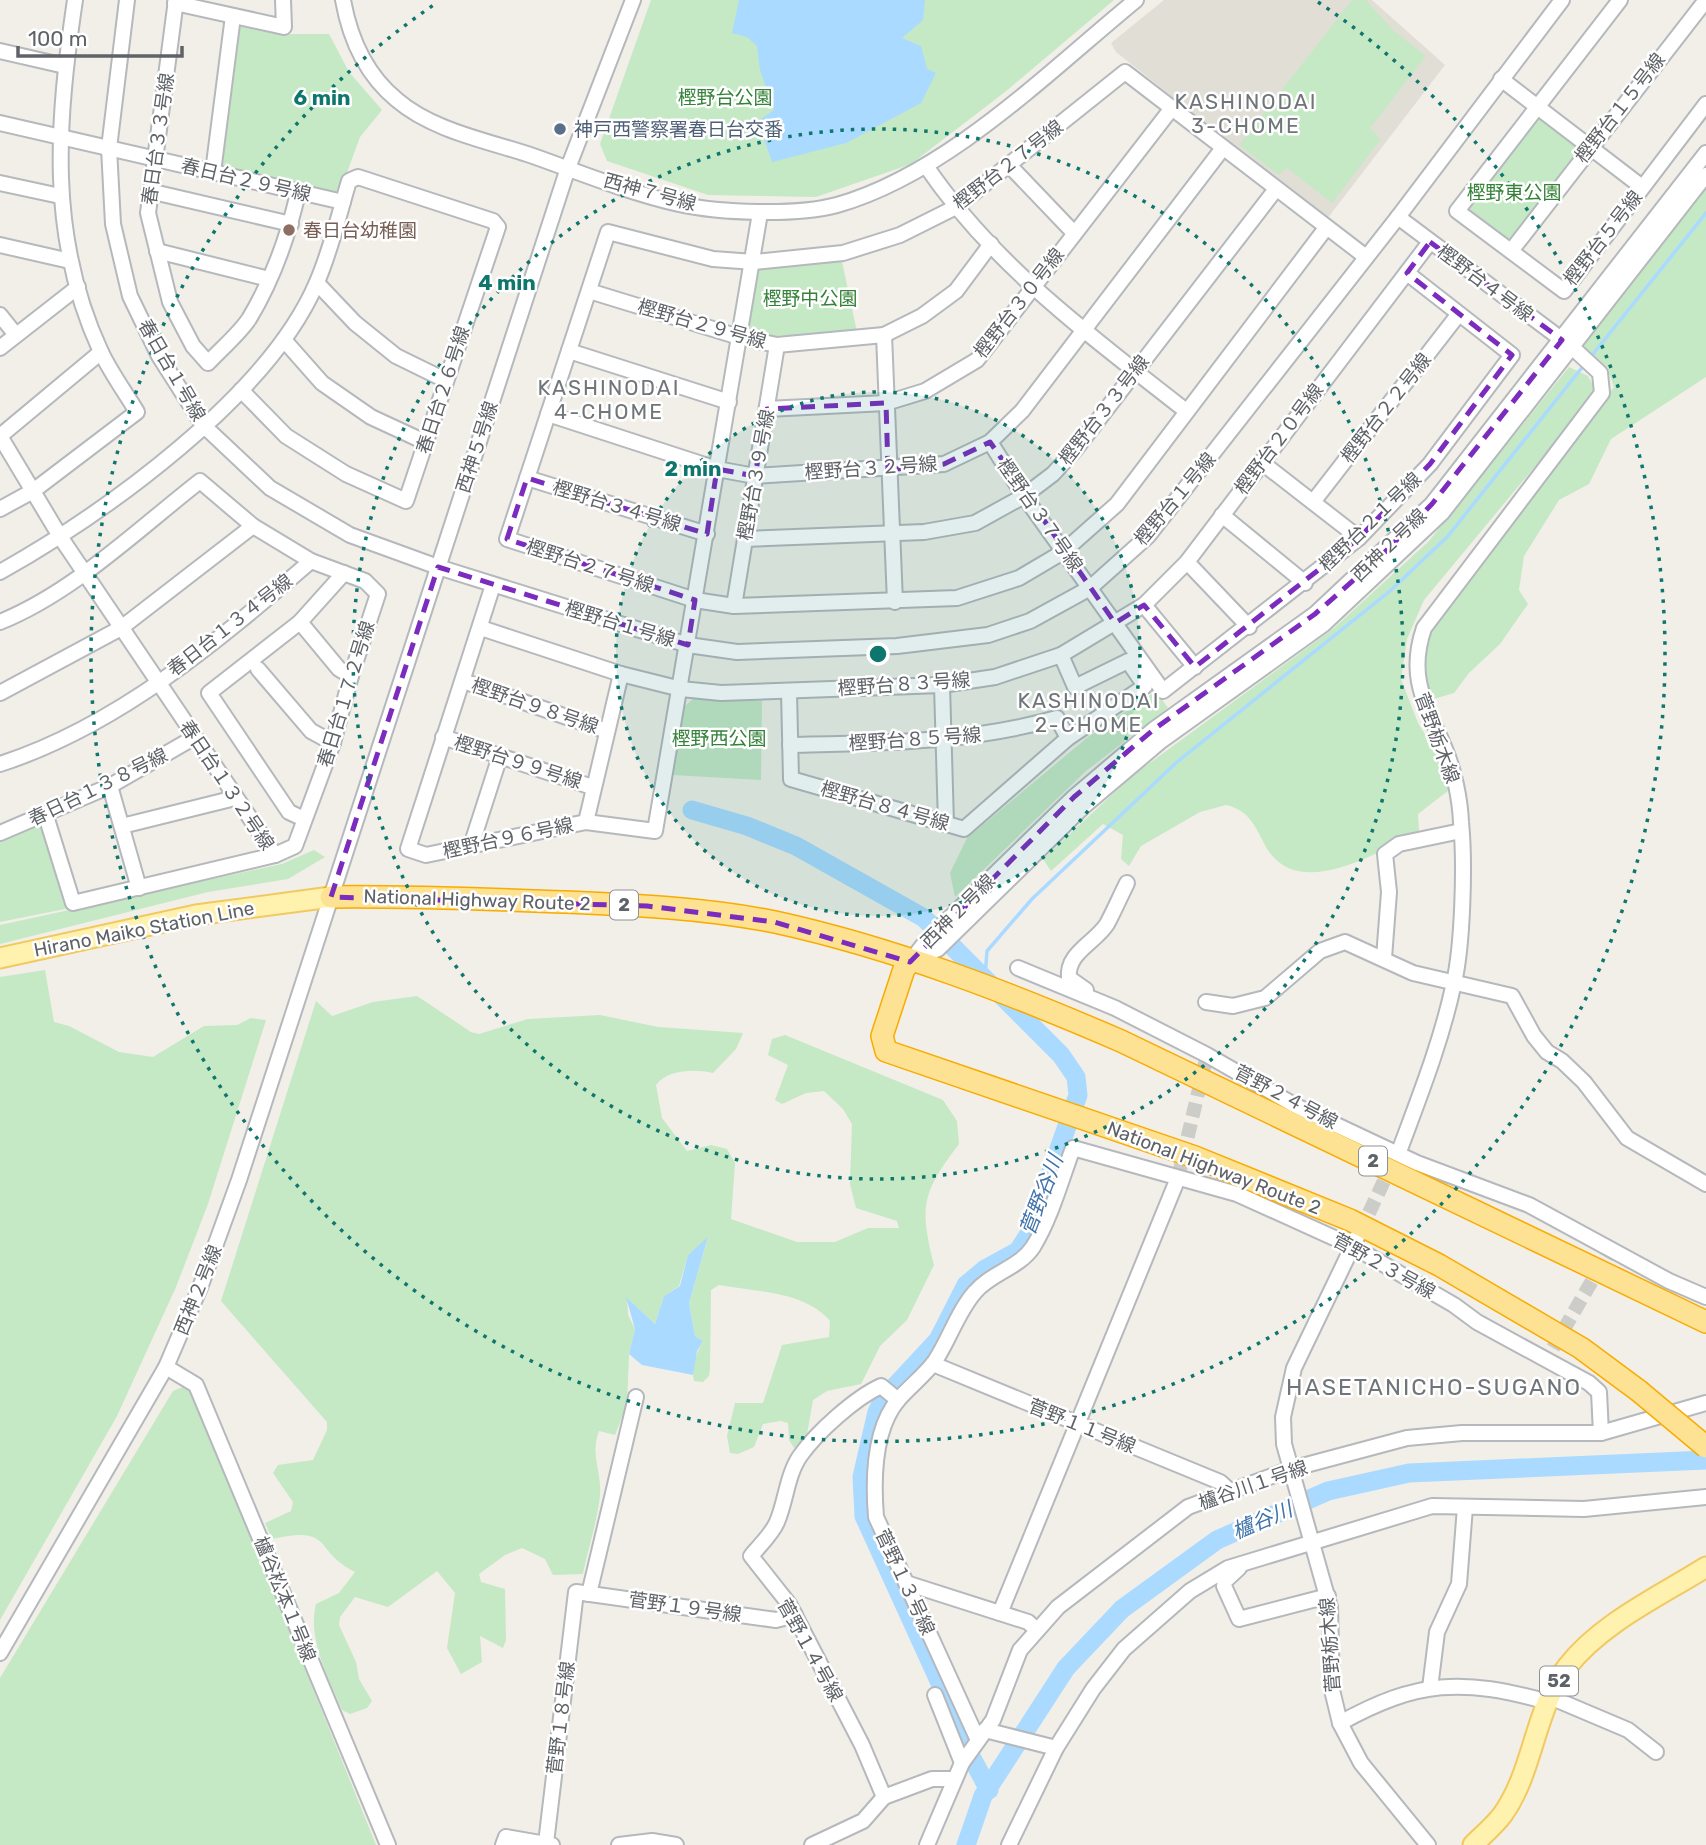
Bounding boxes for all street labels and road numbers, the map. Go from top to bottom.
street label: 樫野台１５号線 [1570,49,1670,167]
street label: 春日台３３号線 [137,72,179,206]
street label: 樫野台２７号線 [949,115,1067,215]
street label: 春日台２９号線 [179,154,313,206]
street label: 西神７号線 [601,169,699,215]
street label: 樫野台５号線 [1559,186,1647,290]
street label: 樫野台４号線 [1433,240,1537,326]
street label: 樫野台３０号線 [969,244,1069,362]
street label: 樫野台２９号線 [635,295,769,353]
street label: 春日台１号線 [134,315,210,425]
street label: 春日台２６号線 [412,323,474,457]
street label: 樫野台２２号線 [1336,349,1436,467]
street label: 樫野台３３号線 [1054,351,1154,469]
street label: 樫野台２０号線 [1230,379,1328,499]
street label: 西神５号線 [451,398,503,496]
street label: 樫野台３９号線 [733,408,779,542]
street label: 樫野台１号線 [1130,448,1220,550]
street label: 樫野台３２号線 [804,452,938,484]
street label: 樫野台３７号線 [992,454,1088,576]
street label: 樫野台２１号線 [1314,468,1426,576]
street label: 樫野台３４号線 [550,476,684,536]
street label: 西神２号線 [1347,504,1431,586]
street label: 樫野台２７号線 [523,535,657,597]
street label: 春日台１３４号線 [163,569,297,681]
street label: 樫野台１号線 [562,596,678,652]
street label: 春日台１７２号線 [313,618,379,770]
street label: 樫野台８３号線 [837,668,971,700]
street label: 樫野台９８号線 [468,673,602,739]
street label: 菅野栃木線 [1410,689,1464,787]
street label: 春日台１３２号線 [175,716,279,854]
street label: 樫野台８５号線 [848,723,982,755]
street label: 樫野台９９号線 [451,731,585,793]
street label: 春日台１３８号線 [25,743,171,831]
street label: 樫野台８４号線 [818,777,952,835]
street label: 樫野台９６号線 [441,813,575,863]
street label: 西神２号線 [916,869,1000,953]
street label: National Highway Route 2 [363,885,591,915]
road number: 2 [610,890,638,920]
street label: Hirano Maiko Station Line [32,896,256,962]
street label: 菅野２４号線 [1230,1060,1342,1134]
street label: National Highway Route 2 [1104,1117,1324,1219]
road number: 2 [1359,1146,1387,1176]
street label: 菅野２３号線 [1329,1228,1439,1304]
street label: 西神２号線 [170,1242,226,1338]
street label: 菅野１１号線 [1025,1394,1139,1458]
street label: 櫨谷川１号線 [1195,1456,1311,1514]
street label: 菅野１３号線 [870,1525,940,1639]
street label: 櫨谷松本１号線 [249,1533,321,1665]
street label: 菅野１９号線 [627,1588,743,1626]
street label: 菅野１４号線 [772,1595,848,1705]
street label: 菅野栃木線 [1315,1597,1345,1693]
street label: 菅野１８号線 [543,1660,579,1776]
road number: 52 [1540,1666,1578,1696]

